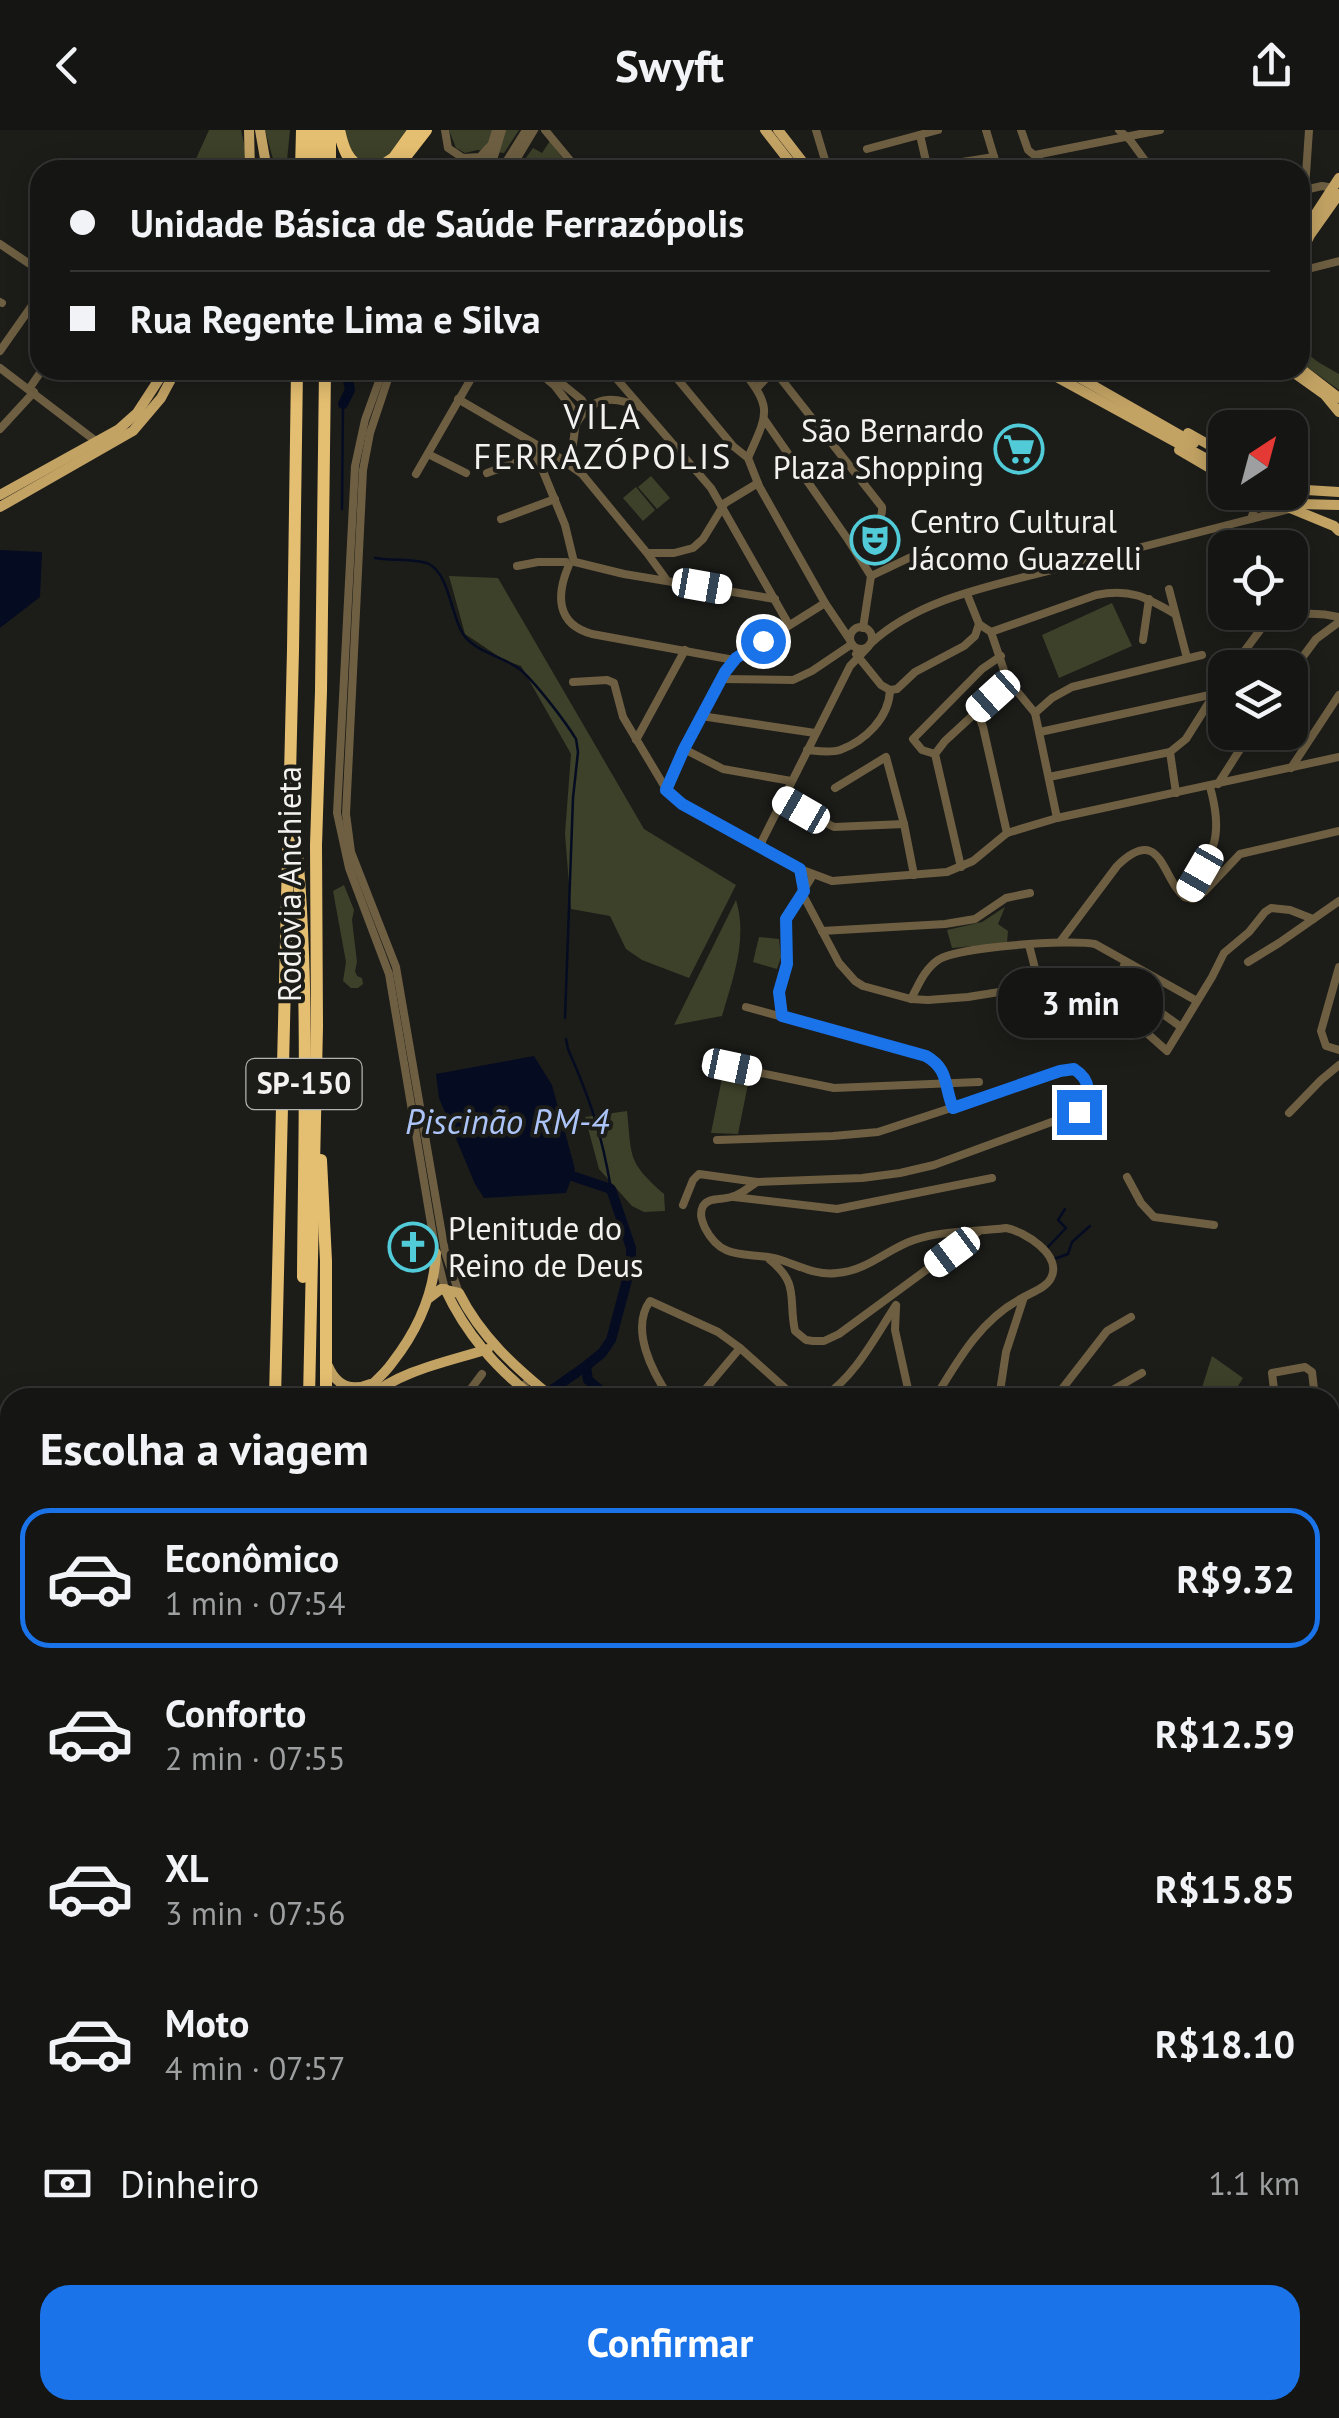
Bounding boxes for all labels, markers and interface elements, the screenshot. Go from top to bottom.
text: Swyft [615,36,724,94]
icon: back [40,38,95,93]
icon: share [1244,38,1299,93]
text: Unidade Básica de Saúde Ferrazópolis [130,198,744,247]
text: Rua Regente Lima e Silva [130,294,541,343]
district label: VILA FERRAZÓPOLIS [473,393,733,479]
place label: São Bernardo Plaza Shopping [773,409,984,488]
north arrow [1208,410,1308,510]
map controls [1208,410,1308,750]
supermarket icon: São Bernardo Plaza Shopping [993,423,1045,475]
place label: Centro Cultural Jácomo Guazzelli [908,500,1142,579]
theatre icon: Centro Cultural Jácomo Guazzelli [849,514,901,566]
button: locate [1208,530,1308,630]
car [670,566,734,606]
route start [741,619,786,664]
button: layers [1208,650,1308,750]
car [961,665,1025,727]
street label: Rodovia Anchieta [268,766,310,1002]
car [768,782,834,838]
car [1172,840,1228,906]
callout: 3 min [996,967,1162,1037]
text: 3 min [1041,982,1120,1024]
car [700,1046,764,1088]
road number: SP-150 [246,1059,362,1109]
route end [1057,1090,1102,1135]
water label: Piscinão RM-4 [405,1098,610,1144]
place label: Plenitude do Reino de Deus [448,1207,643,1286]
church icon: Plenitude do Reino de Deus [387,1221,439,1273]
car [919,1222,985,1282]
text: Escolha a viagem [40,1419,369,1477]
icon: car [45,1533,135,1623]
text: Econômico [165,1533,339,1582]
text: R$9.32 [1177,1554,1295,1603]
text: 1 min · 07:54 [165,1582,345,1624]
icon: car [45,1688,135,1778]
text: Conforto [165,1688,306,1737]
text: R$12.59 [1155,1709,1295,1758]
text: 2 min · 07:55 [165,1737,345,1779]
icon: car [45,1843,135,1933]
text: XL [165,1843,209,1892]
text: R$15.85 [1155,1864,1295,1913]
text: 3 min · 07:56 [165,1892,345,1934]
icon: car [45,1998,135,2088]
text: Moto [165,1998,249,2047]
text: R$18.10 [1155,2019,1295,2068]
text: 4 min · 07:57 [165,2047,345,2089]
icon: cash [40,2156,95,2211]
text: Dinheiro [120,2159,259,2208]
text: 1.1 km [1208,2162,1300,2204]
button: Confirmar [40,2285,1300,2400]

